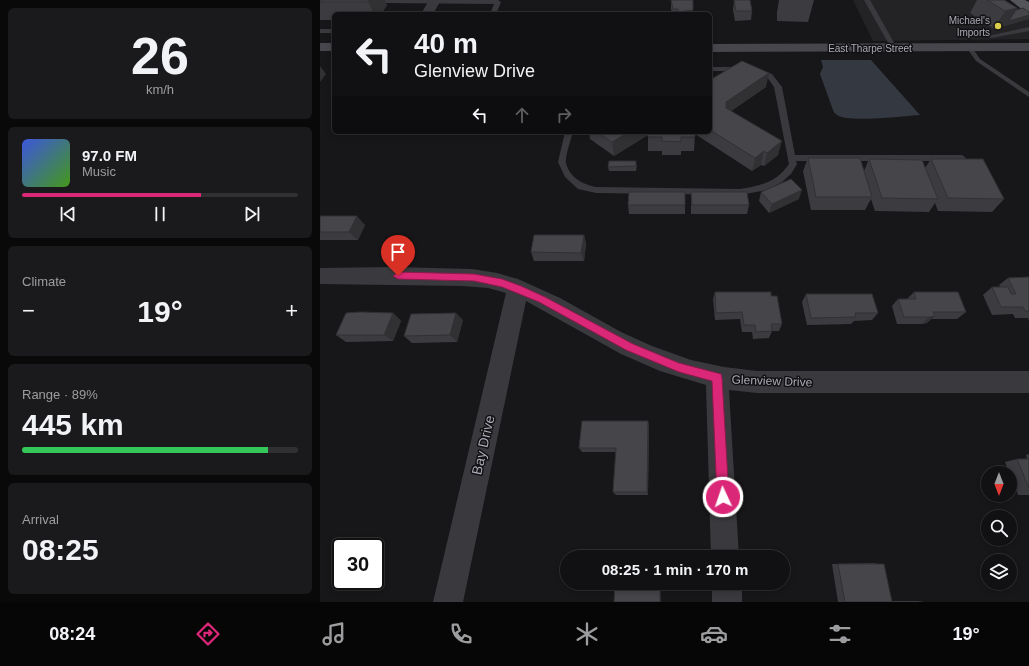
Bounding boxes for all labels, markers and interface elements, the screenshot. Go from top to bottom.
place label: Michael's Imports [949,15,990,38]
marker: Michael's Imports [993,21,1003,31]
text: 26 [131,27,189,85]
icon: left [348,28,400,80]
text: 40 m [414,28,478,59]
street label: East Tharpe Street [828,43,912,54]
text: Glenview Drive [414,61,535,81]
text: km/h [146,82,174,97]
icon: left [469,104,491,126]
icon: ahead [511,104,533,126]
icon: right [553,104,575,126]
text: 97.0 FM [82,147,137,164]
text: Music [82,164,116,179]
icon: previous [57,203,79,225]
icon: pause [149,203,171,225]
icon: next [241,203,263,225]
pin [381,235,415,276]
icon: arrive [387,241,409,263]
text: Climate [22,274,66,289]
text: 19° [137,295,183,328]
text: − [22,298,35,323]
text: + [285,298,298,323]
street label: Glenview Drive [731,373,813,389]
text: Range · 89% [22,387,98,402]
text: 445 km [22,408,124,441]
street label: Bay Drive [468,413,498,476]
north arrow [981,466,1017,502]
map controls [981,466,1017,590]
position arrow [702,476,744,518]
button: search [981,510,1017,546]
text: Arrival [22,512,59,527]
text: 08:25 [22,533,99,566]
speed limit sign: 30 [332,538,384,590]
button: layers [981,554,1017,590]
text: 08:25 · 1 min · 170 m [602,561,748,578]
icon: directions [194,620,222,648]
icon: music [320,620,348,648]
icon: phone [447,620,475,648]
icon: climate [573,620,601,648]
icon: car [700,620,728,648]
icon: filters [826,620,854,648]
text: 08:24 [49,624,95,644]
text: 19° [952,624,980,644]

